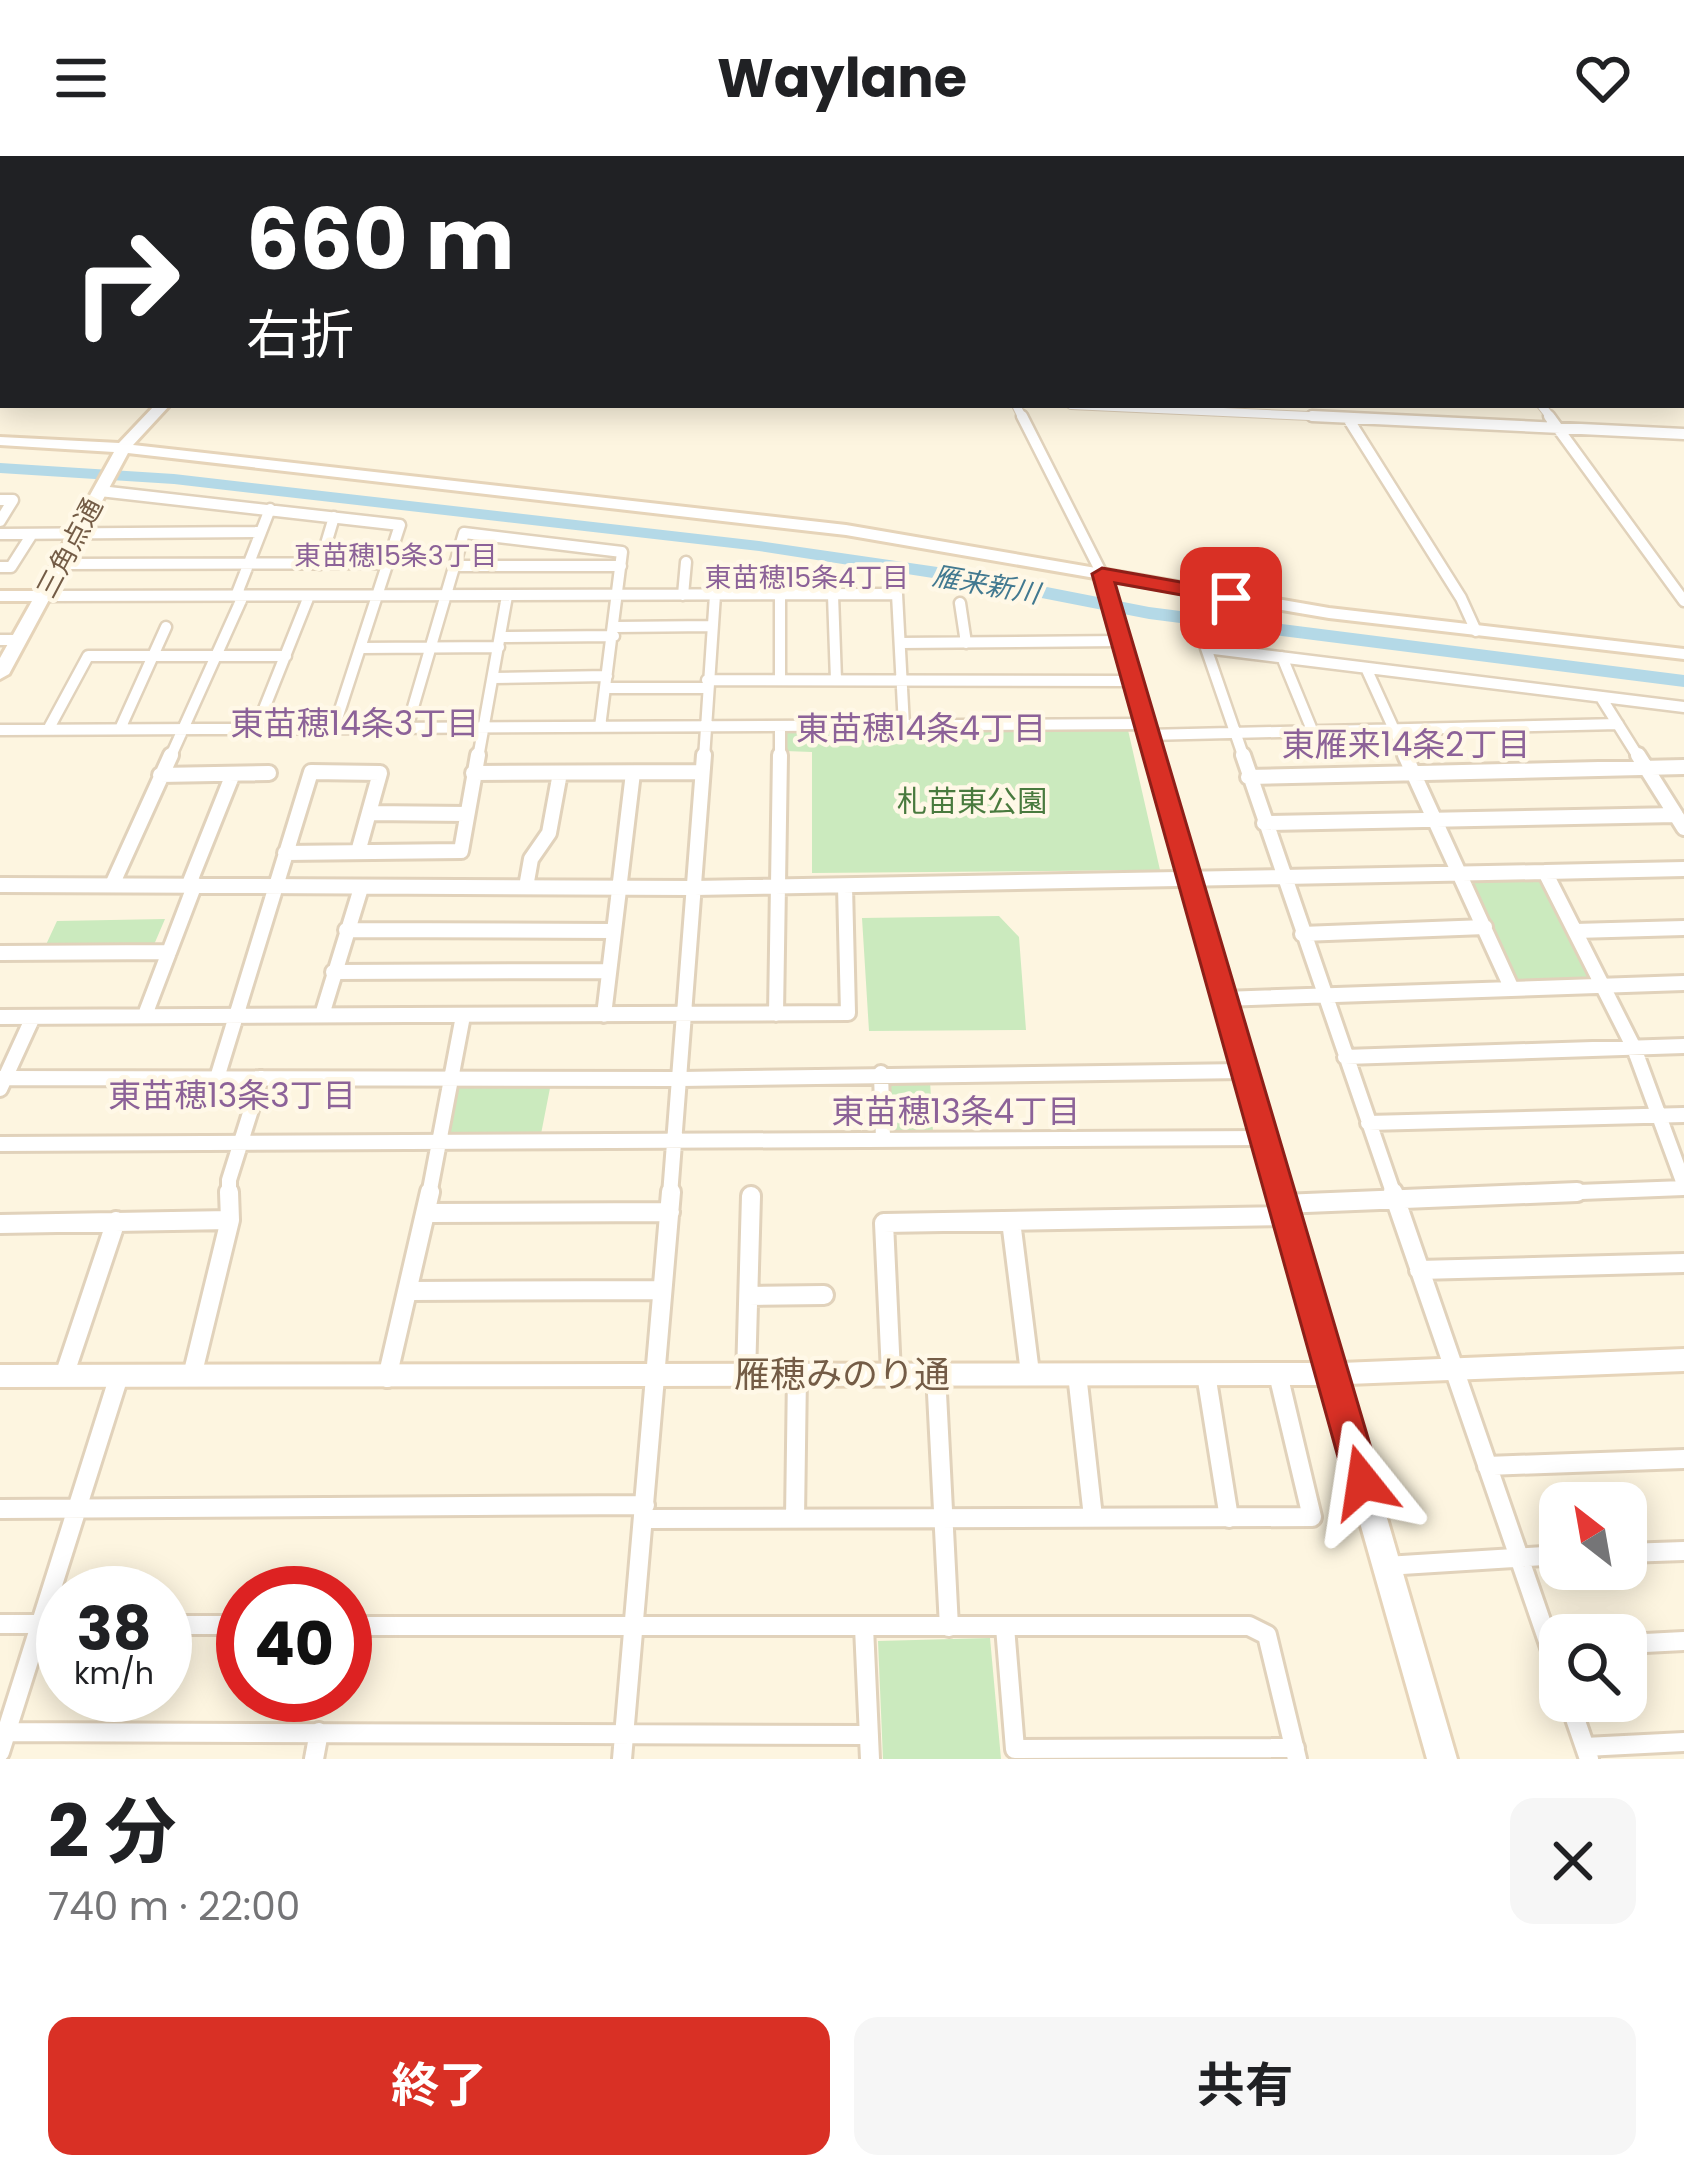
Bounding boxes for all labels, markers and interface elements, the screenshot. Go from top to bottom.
text: Waylane [717,40,967,116]
icon: menu [48,45,114,111]
icon: heart [1570,45,1636,111]
text: 660 m [246,181,515,298]
icon: right [48,204,204,360]
text: 右折 [246,297,354,373]
street label: 三角点通 [28,491,111,604]
district label: 東苗穂15条3丁目 [294,537,498,574]
pin [1180,547,1282,649]
water label: 雁来新川 [930,557,1045,613]
district label: 東苗穂15条4丁目 [705,559,909,596]
icon: arrive [1198,565,1264,631]
district label: 東苗穂14条3丁目 [231,700,479,747]
district label: 東苗穂14条4丁目 [796,705,1046,752]
district label: 東雁来14条2丁目 [1282,721,1530,768]
park label: 札苗東公園 [897,780,1047,823]
district label: 東苗穂13条3丁目 [108,1072,356,1119]
district label: 東苗穂13条4丁目 [832,1088,1080,1135]
street label: 雁穂みのり通 [734,1349,950,1400]
position arrow [1300,1419,1426,1545]
north arrow [1539,1482,1647,1590]
map controls [1539,1482,1647,1722]
speed limit sign: 40 [216,1566,372,1722]
text: 38 [76,1587,152,1671]
button: search [1539,1614,1647,1722]
text: km/h [74,1652,154,1695]
text: 2 分 [48,1781,176,1882]
button: close [1510,1798,1636,1924]
text: 740 m · 22:00 [48,1879,300,1934]
button: 終了 [48,2017,830,2155]
button: 共有 [854,2017,1636,2155]

